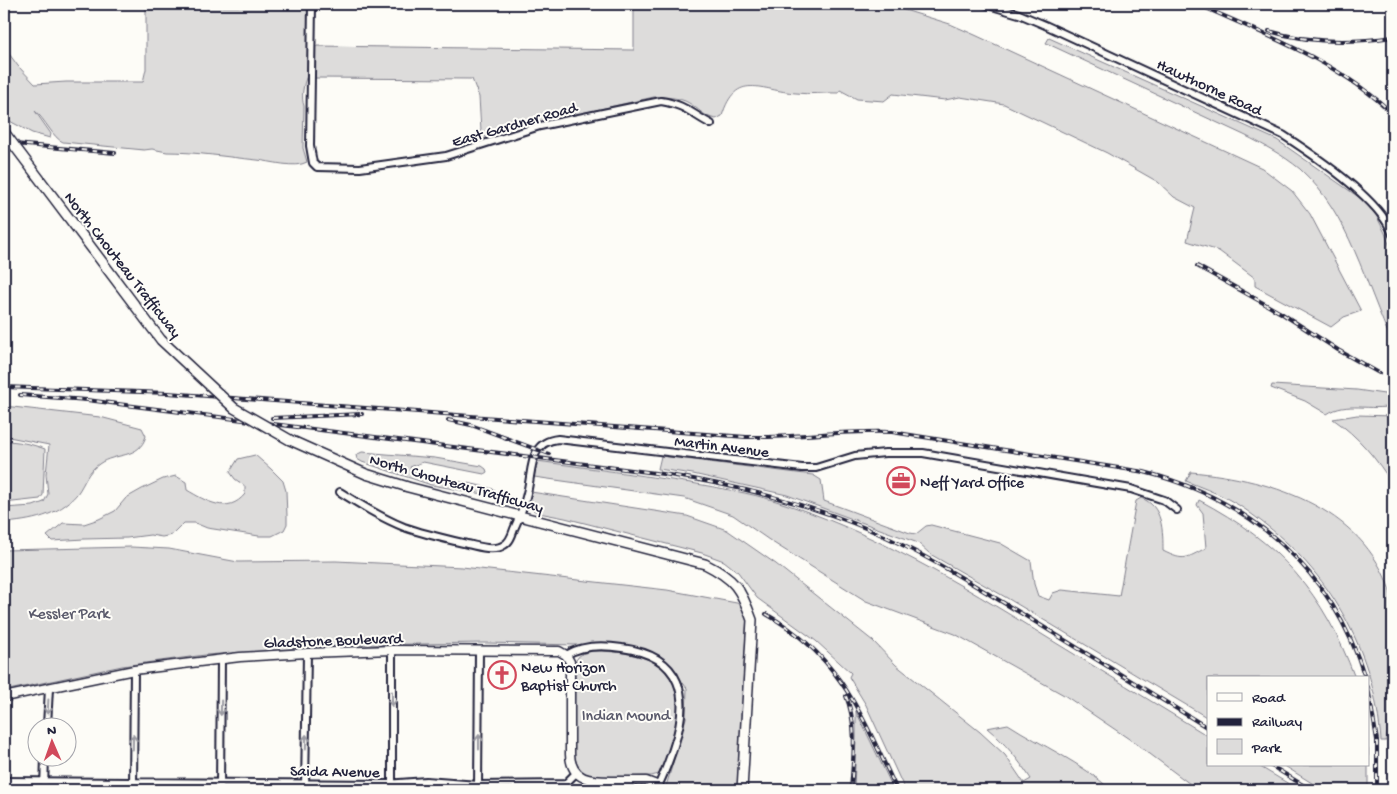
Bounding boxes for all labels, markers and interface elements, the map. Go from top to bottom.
street label: Hawthorne Road [1153,56,1266,123]
street label: East Gardner Road [450,99,581,153]
street label: North Chouteau Trafficway [58,189,184,343]
street label: Martin Avenue [673,433,771,464]
street label: North Chouteau Trafficway [367,451,545,519]
office icon: Neff Yard Office [886,466,916,496]
place label: Neff Yard Office [920,475,1025,494]
park label: Kessler Park [29,606,111,625]
street label: Gladstone Boulevard [263,631,405,654]
church icon: New Horizon Baptist Church [487,660,517,690]
place label: New Horizon Baptist Church [520,660,617,697]
legend [1207,676,1370,766]
one-way arrow [387,690,397,707]
text: Road [1252,690,1286,708]
one-way arrow [43,699,52,715]
one-way arrow [216,699,226,715]
park label: Indian Mound [582,708,672,727]
text: Railway [1252,714,1303,732]
north arrow [28,716,78,766]
text: N [47,723,56,740]
one-way arrow [128,734,138,750]
one-way arrow [301,734,311,750]
one-way arrow [474,734,484,750]
text: Park [1251,740,1282,758]
street label: Saida Avenue [290,763,381,784]

